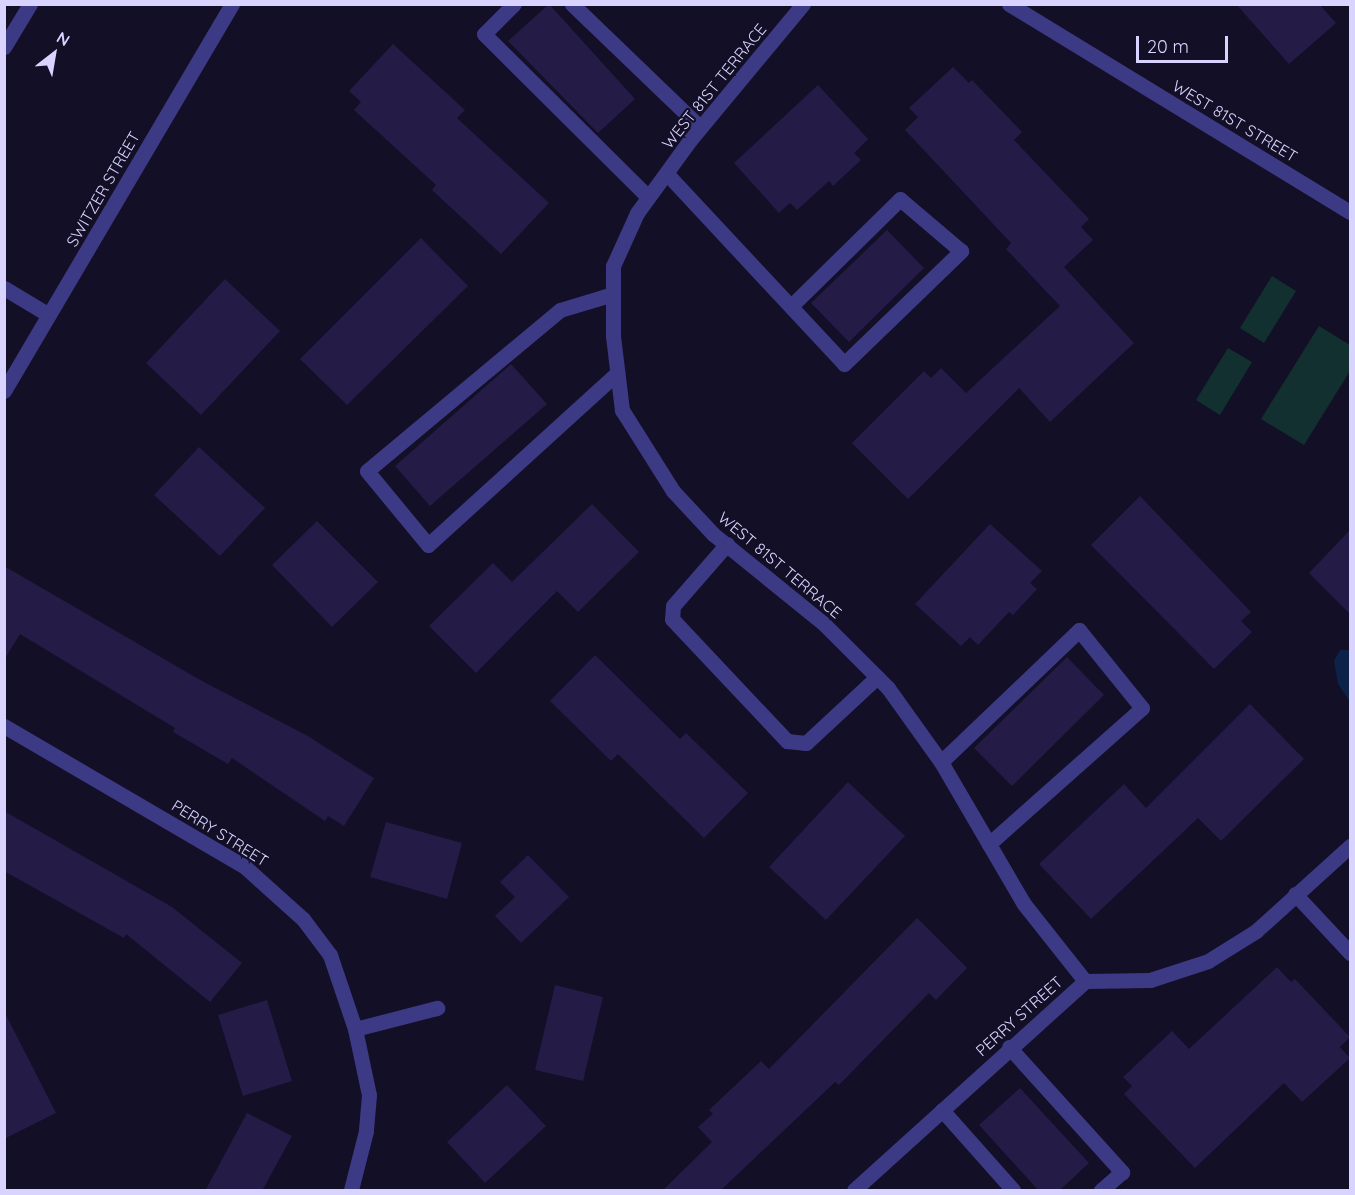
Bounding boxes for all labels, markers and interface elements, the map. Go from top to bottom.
street label: WEST 81ST TERRACE [658,20,770,152]
north arrow [24,24,84,84]
scale bar [1139,24,1230,62]
text: N [53,27,73,50]
text: 20 m [1147,35,1189,58]
street label: WEST 81ST STREET [1169,76,1301,166]
street label: SWITZER STREET [62,128,144,250]
street label: WEST 81ST TERRACE [714,508,846,622]
street label: PERRY STREET [168,796,272,870]
street label: PERRY STREET [972,972,1066,1060]

